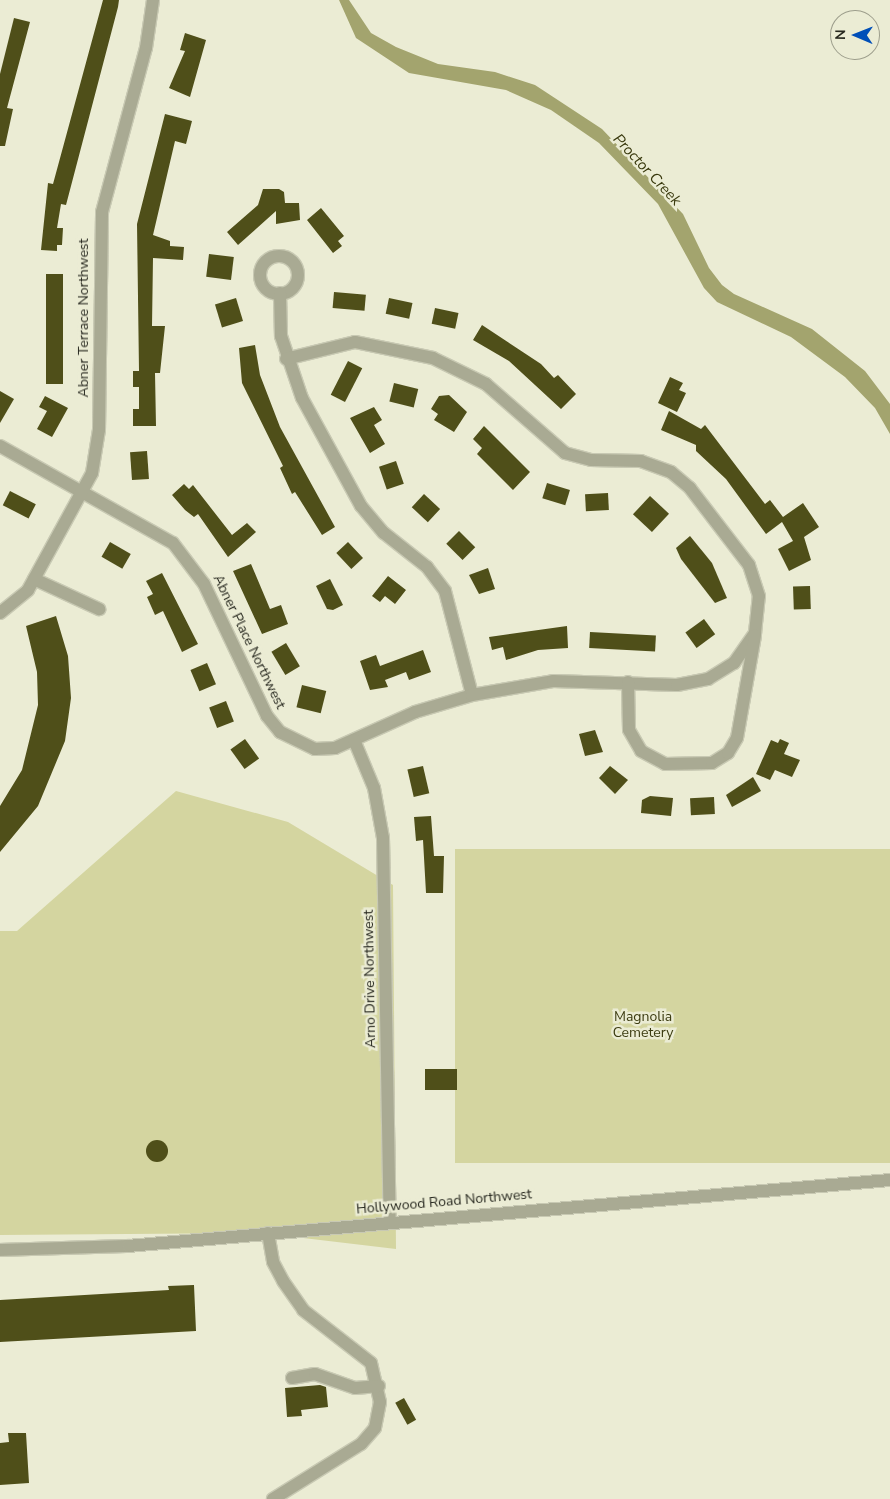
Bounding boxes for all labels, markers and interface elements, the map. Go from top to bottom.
north arrow [830,10,880,60]
text: N [831,29,850,40]
water label: Proctor Creek [609,130,685,210]
street label: Abner Terrace Northwest [76,239,92,397]
street label: Abner Place Northwest [209,572,289,712]
street label: Arno Drive Northwest [360,910,380,1048]
park label: Magnolia Cemetery [613,1009,673,1042]
street label: Hollywood Road Northwest [356,1186,532,1218]

